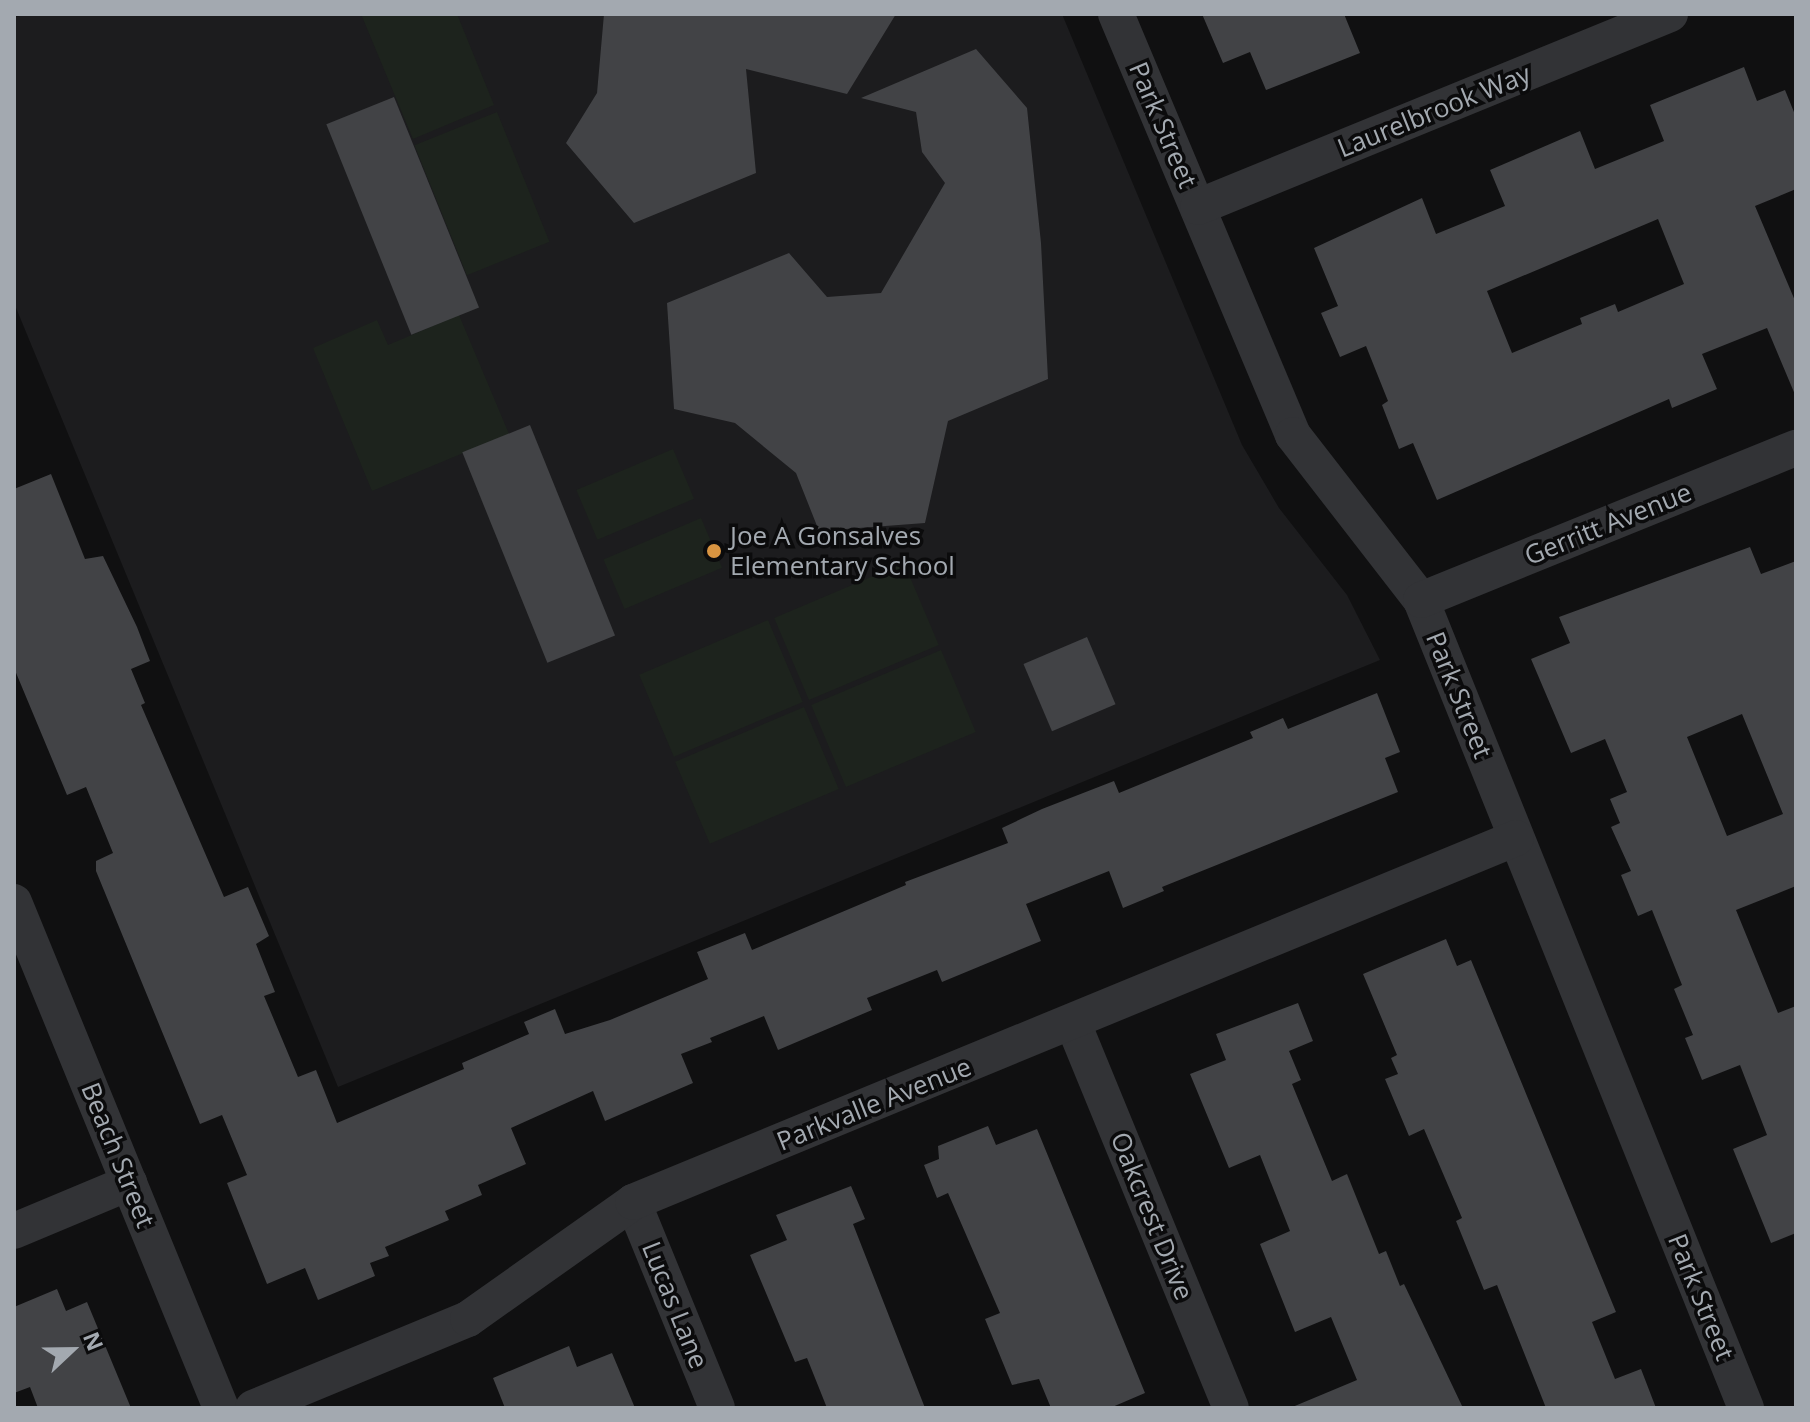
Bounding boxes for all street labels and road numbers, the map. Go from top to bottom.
street label: Park Street [1123,57,1203,193]
street label: Laurelbrook Way [1333,58,1535,164]
street label: Gerritt Avenue [1520,476,1696,572]
street label: Park Street [1419,627,1499,763]
street label: Parkvalle Avenue [772,1051,976,1157]
street label: Beach Street [75,1078,161,1232]
street label: Oakcrest Drive [1104,1128,1200,1304]
street label: Park Street [1661,1229,1741,1365]
street label: Lucas Lane [635,1237,715,1373]

